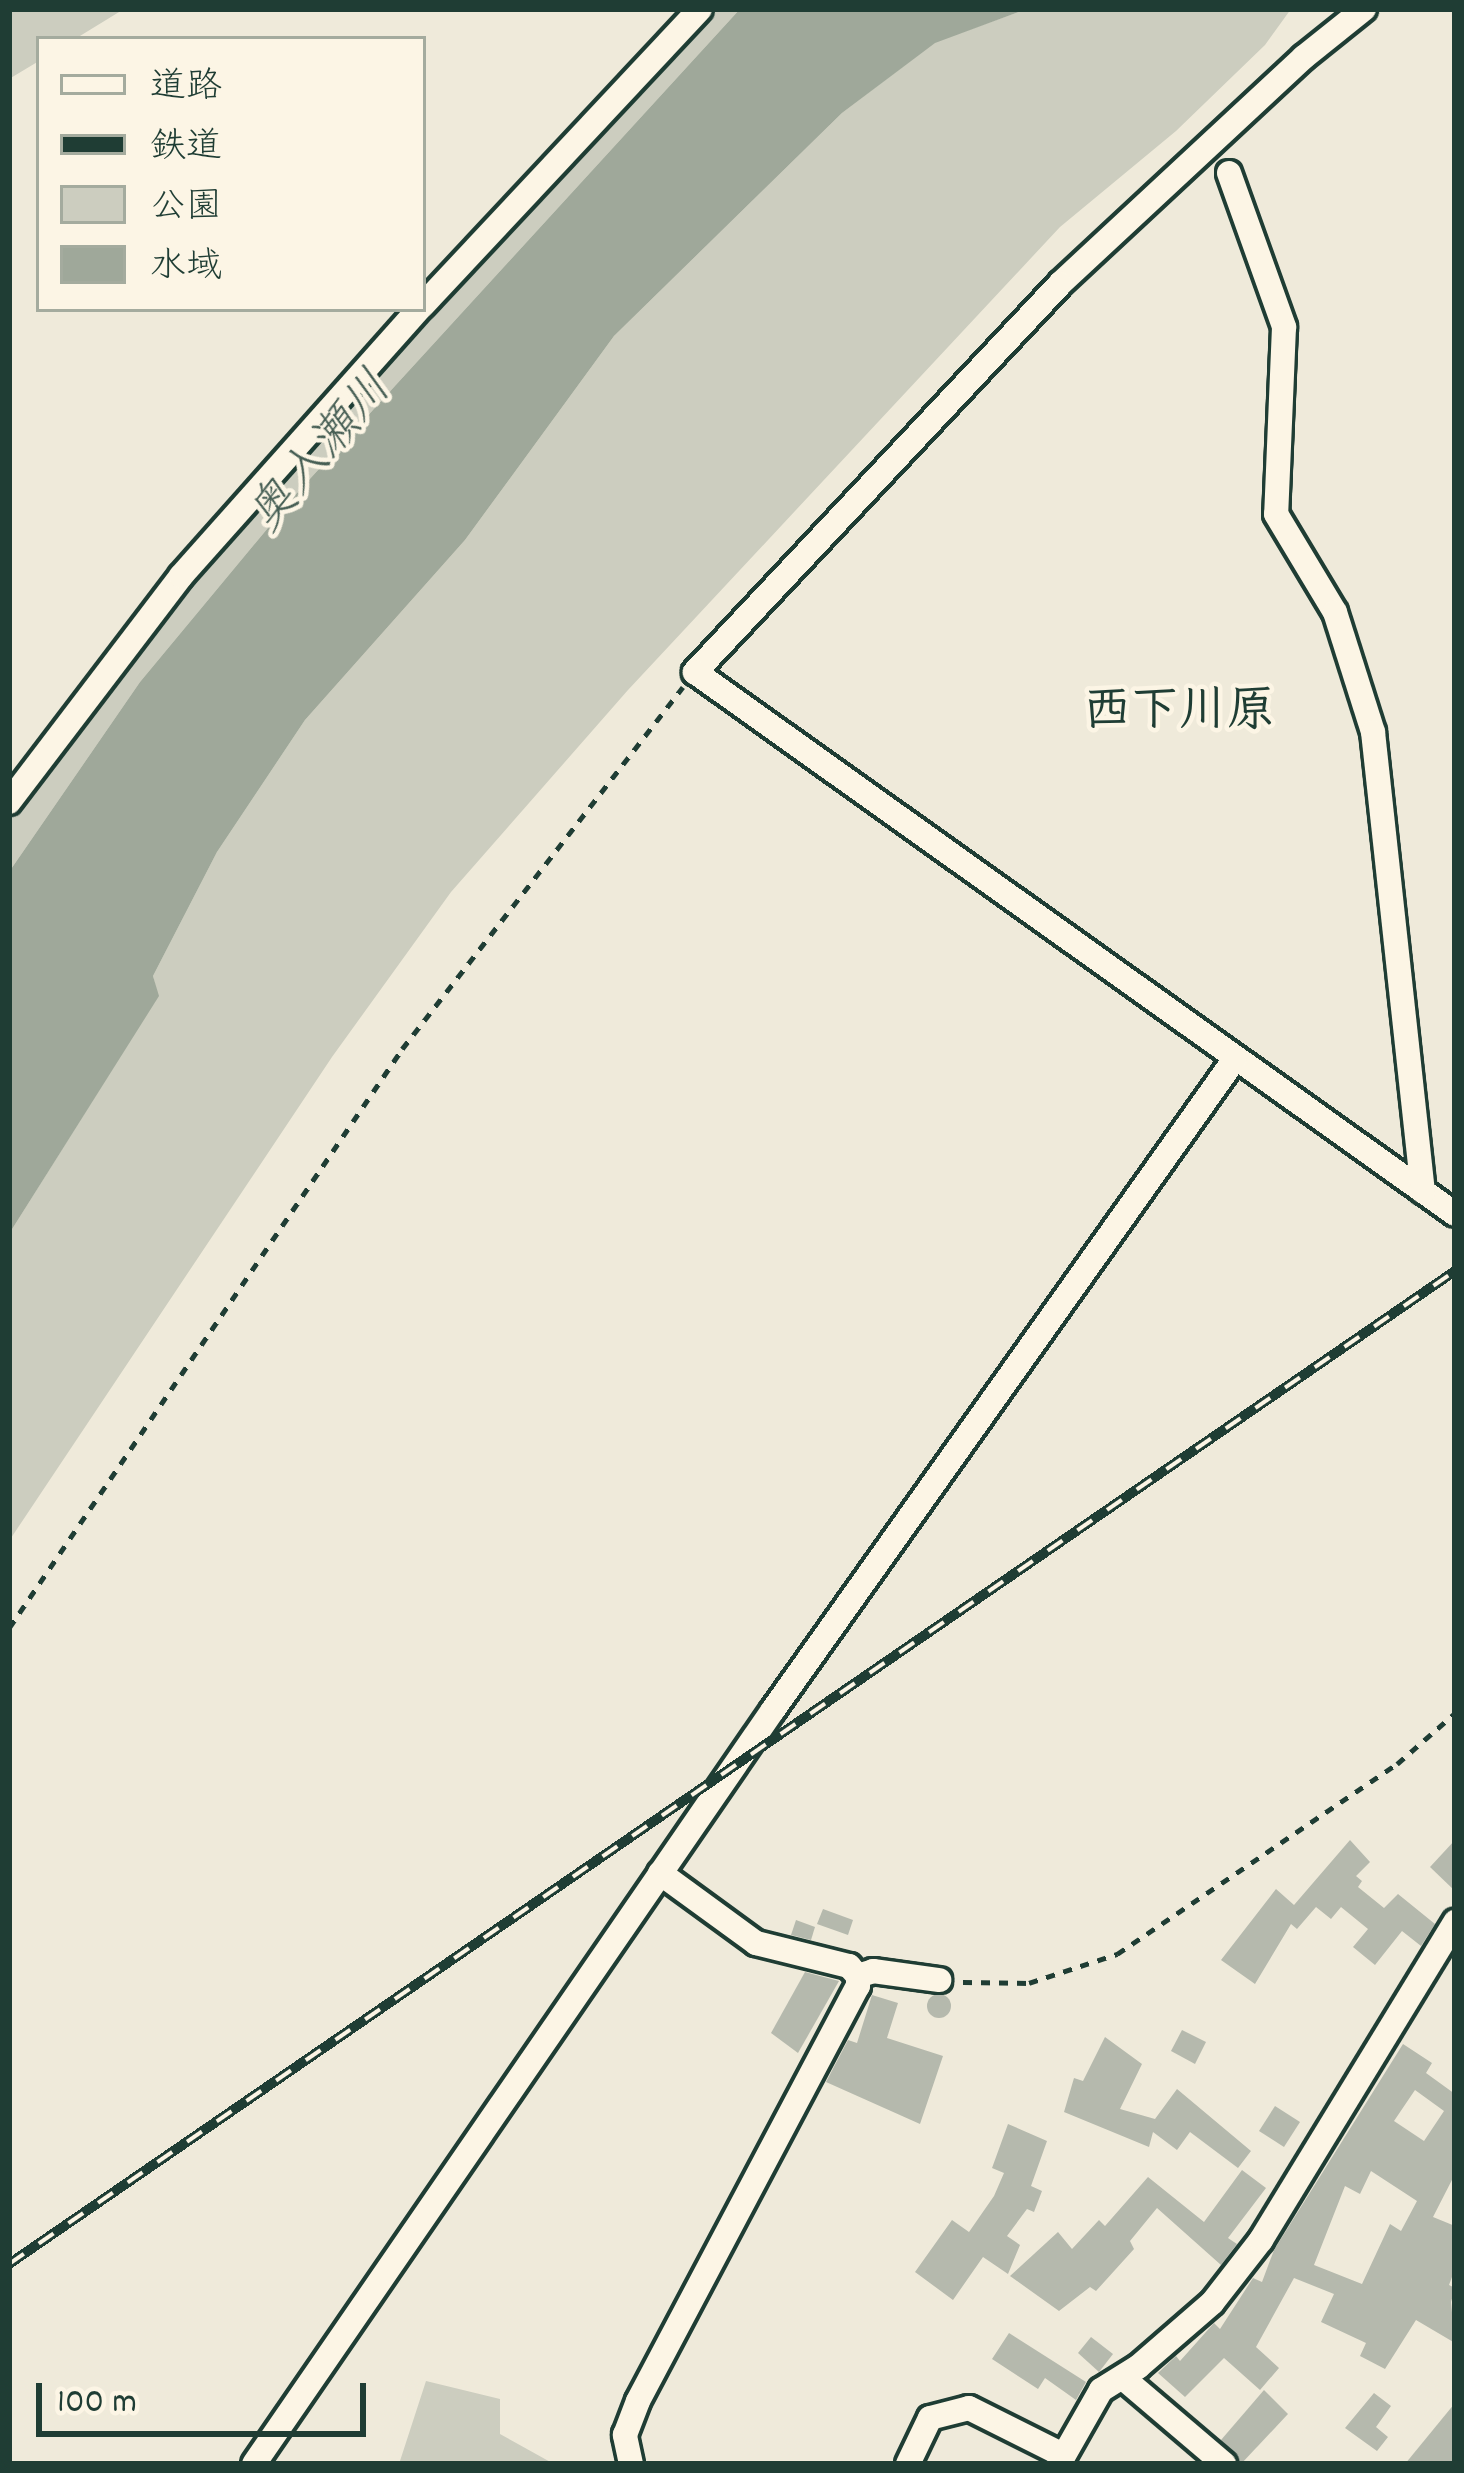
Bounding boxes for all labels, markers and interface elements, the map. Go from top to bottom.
legend [36,36,426,312]
text: 道路 [150,63,222,115]
text: 鉄道 [150,123,222,175]
text: 公園 [150,183,222,235]
text: 水域 [150,243,222,295]
water label: 奥入瀬川 [239,362,407,546]
district label: 西下川原 [1083,686,1275,744]
scale bar [42,2359,372,2433]
text: 100 m [57,2378,137,2430]

